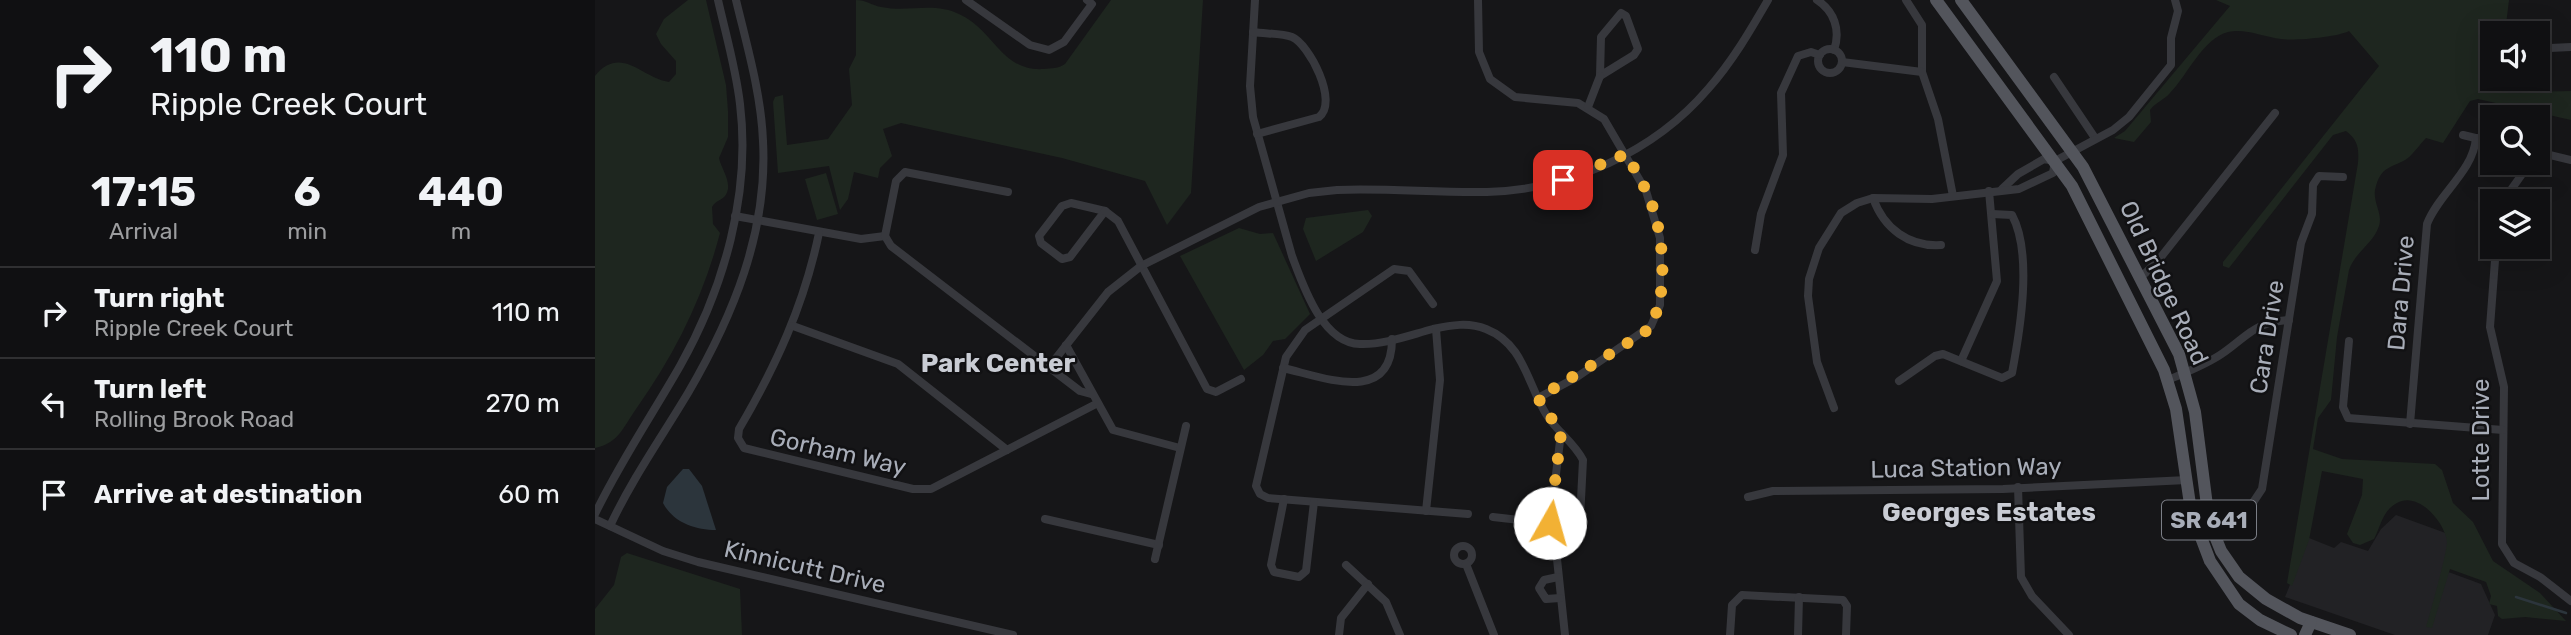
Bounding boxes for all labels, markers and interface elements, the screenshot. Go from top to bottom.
map controls [2480,21,2550,259]
button: sound [2480,21,2550,91]
text: 110 m [150,26,287,84]
icon: right [35,28,126,119]
text: Ripple Creek Court [150,85,427,123]
button: search [2480,105,2550,175]
pin [1533,150,1593,210]
icon: arrive [1544,161,1582,199]
text: 17:15 [91,167,196,217]
text: 6 [293,167,321,217]
text: 440 [418,167,504,217]
button: layers [2480,189,2550,259]
street label: Old Bridge Road [2114,196,2214,370]
text: Arrival [109,217,178,245]
text: min [287,217,327,245]
text: m [451,217,471,245]
street label: Dara Drive [2382,234,2420,352]
street label: Cara Drive [2244,278,2290,396]
text: Turn right [94,283,224,314]
icon: right [35,294,73,332]
text: 110 m [492,297,560,328]
text: Ripple Creek Court [94,314,293,342]
district label: Park Center [921,348,1076,379]
text: Turn left [94,374,206,405]
street label: Lotte Drive [2467,379,2495,501]
icon: left [35,385,73,423]
text: 270 m [485,388,560,419]
text: Rolling Brook Road [94,405,294,433]
street label: Gorham Way [767,423,909,481]
street label: Luca Station Way [1870,452,2062,484]
icon: arrive [35,476,73,514]
text: Arrive at destination [94,479,362,510]
text: 60 m [498,479,560,510]
position arrow [1513,486,1587,560]
district label: Georges Estates [1882,497,2096,528]
road number: SR 641 [2162,500,2256,540]
street label: Kinnicutt Drive [721,535,889,599]

